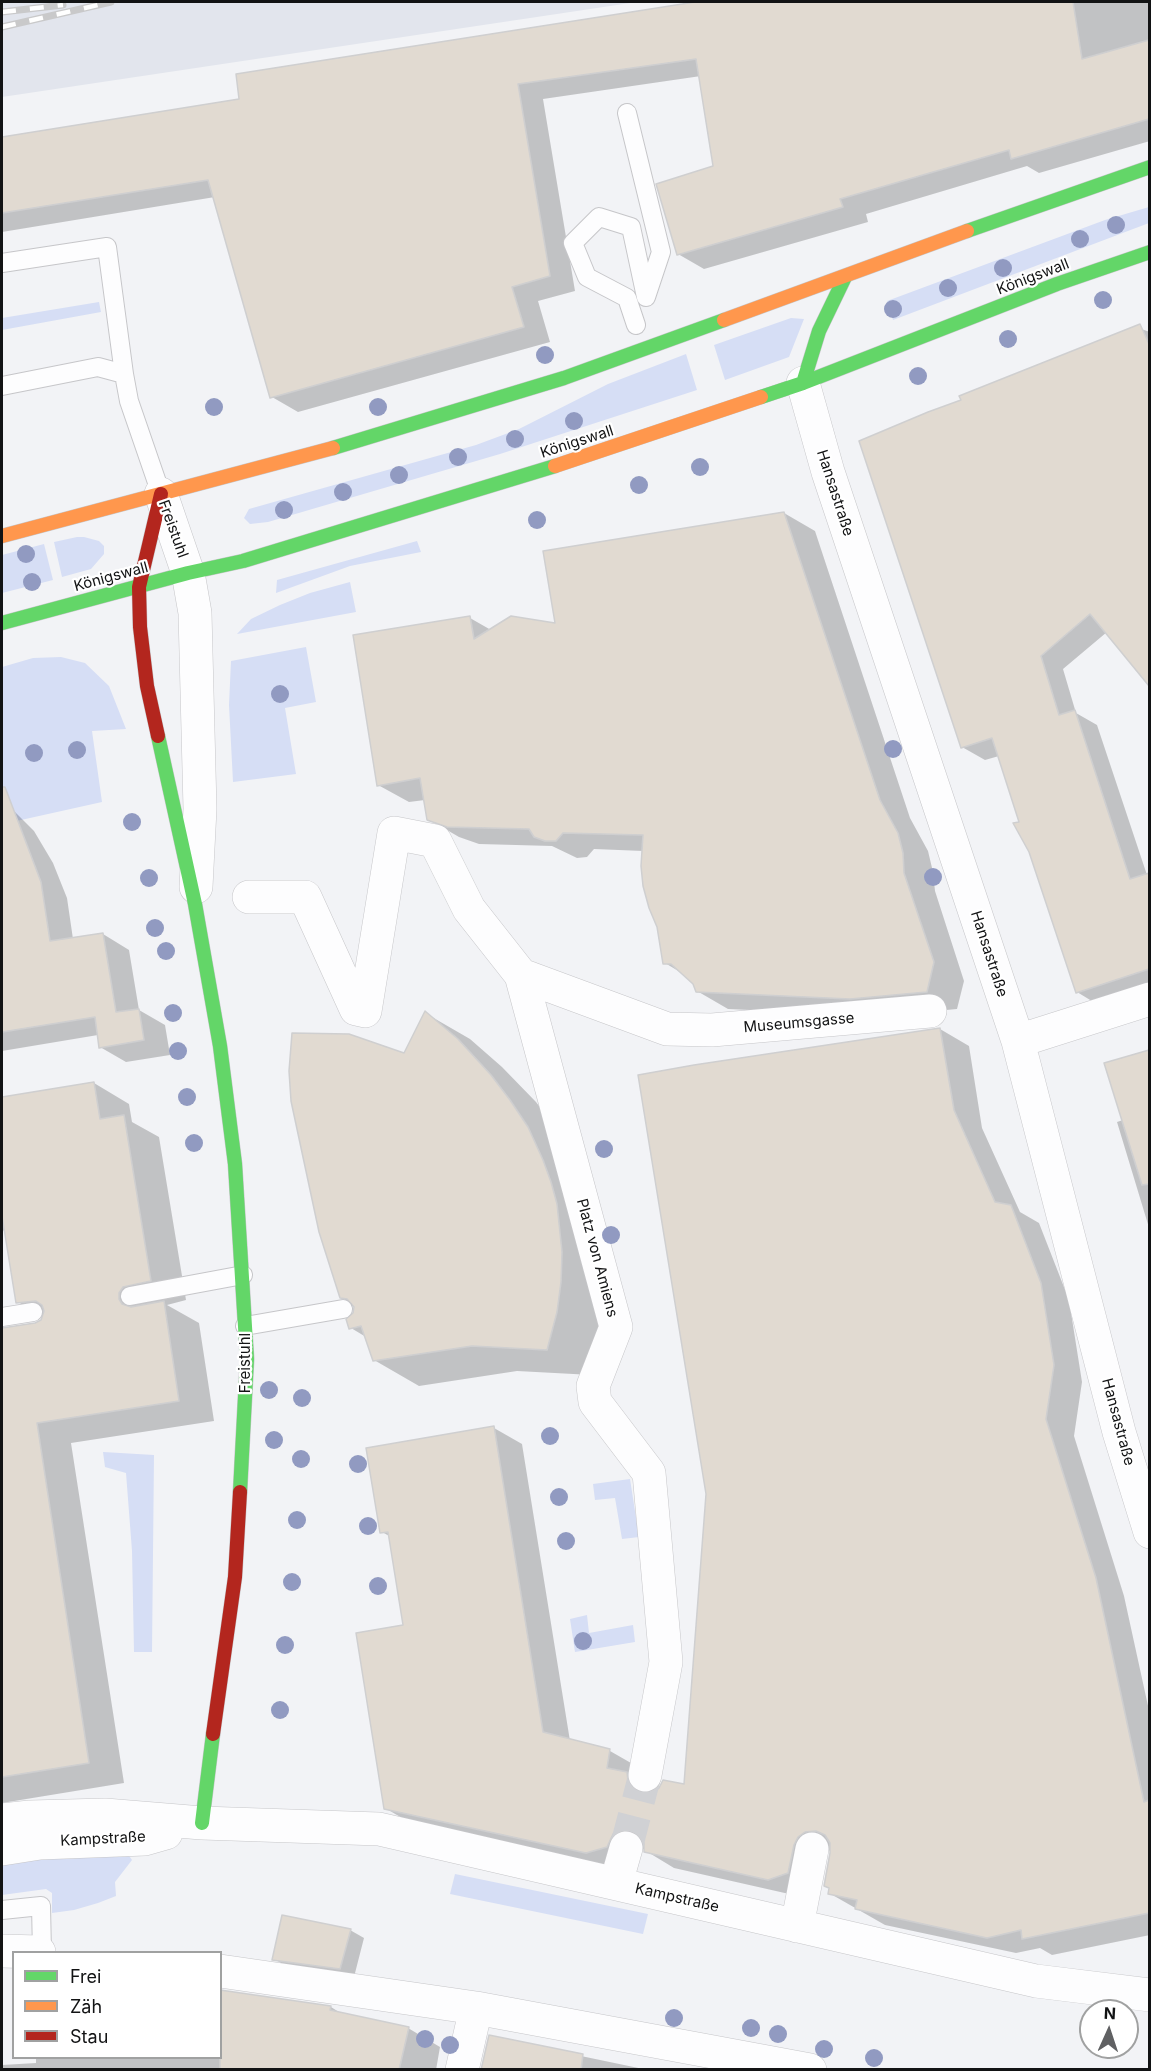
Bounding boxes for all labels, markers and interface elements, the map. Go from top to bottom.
street label: Königswall [994,255,1072,299]
street label: Königswall [538,422,616,462]
street label: Hansastraße [813,448,857,538]
street label: Freistuhl [154,498,192,560]
street label: Königswall [72,558,150,596]
street label: Hansastraße [967,909,1011,999]
street label: Museumsgasse [743,1009,855,1037]
street label: Platz von Amiens [573,1197,621,1319]
street label: Freistuhl [236,1333,254,1393]
street label: Hansastraße [1098,1376,1138,1468]
street label: Kampstraße [60,1828,146,1850]
street label: Kampstraße [633,1880,721,1916]
legend [12,1951,222,2059]
text: Frei [70,1966,101,1987]
text: Zäh [70,1996,102,2017]
north arrow [1079,1999,1139,2059]
text: N [1103,2003,1116,2023]
text: Stau [70,2026,108,2047]

